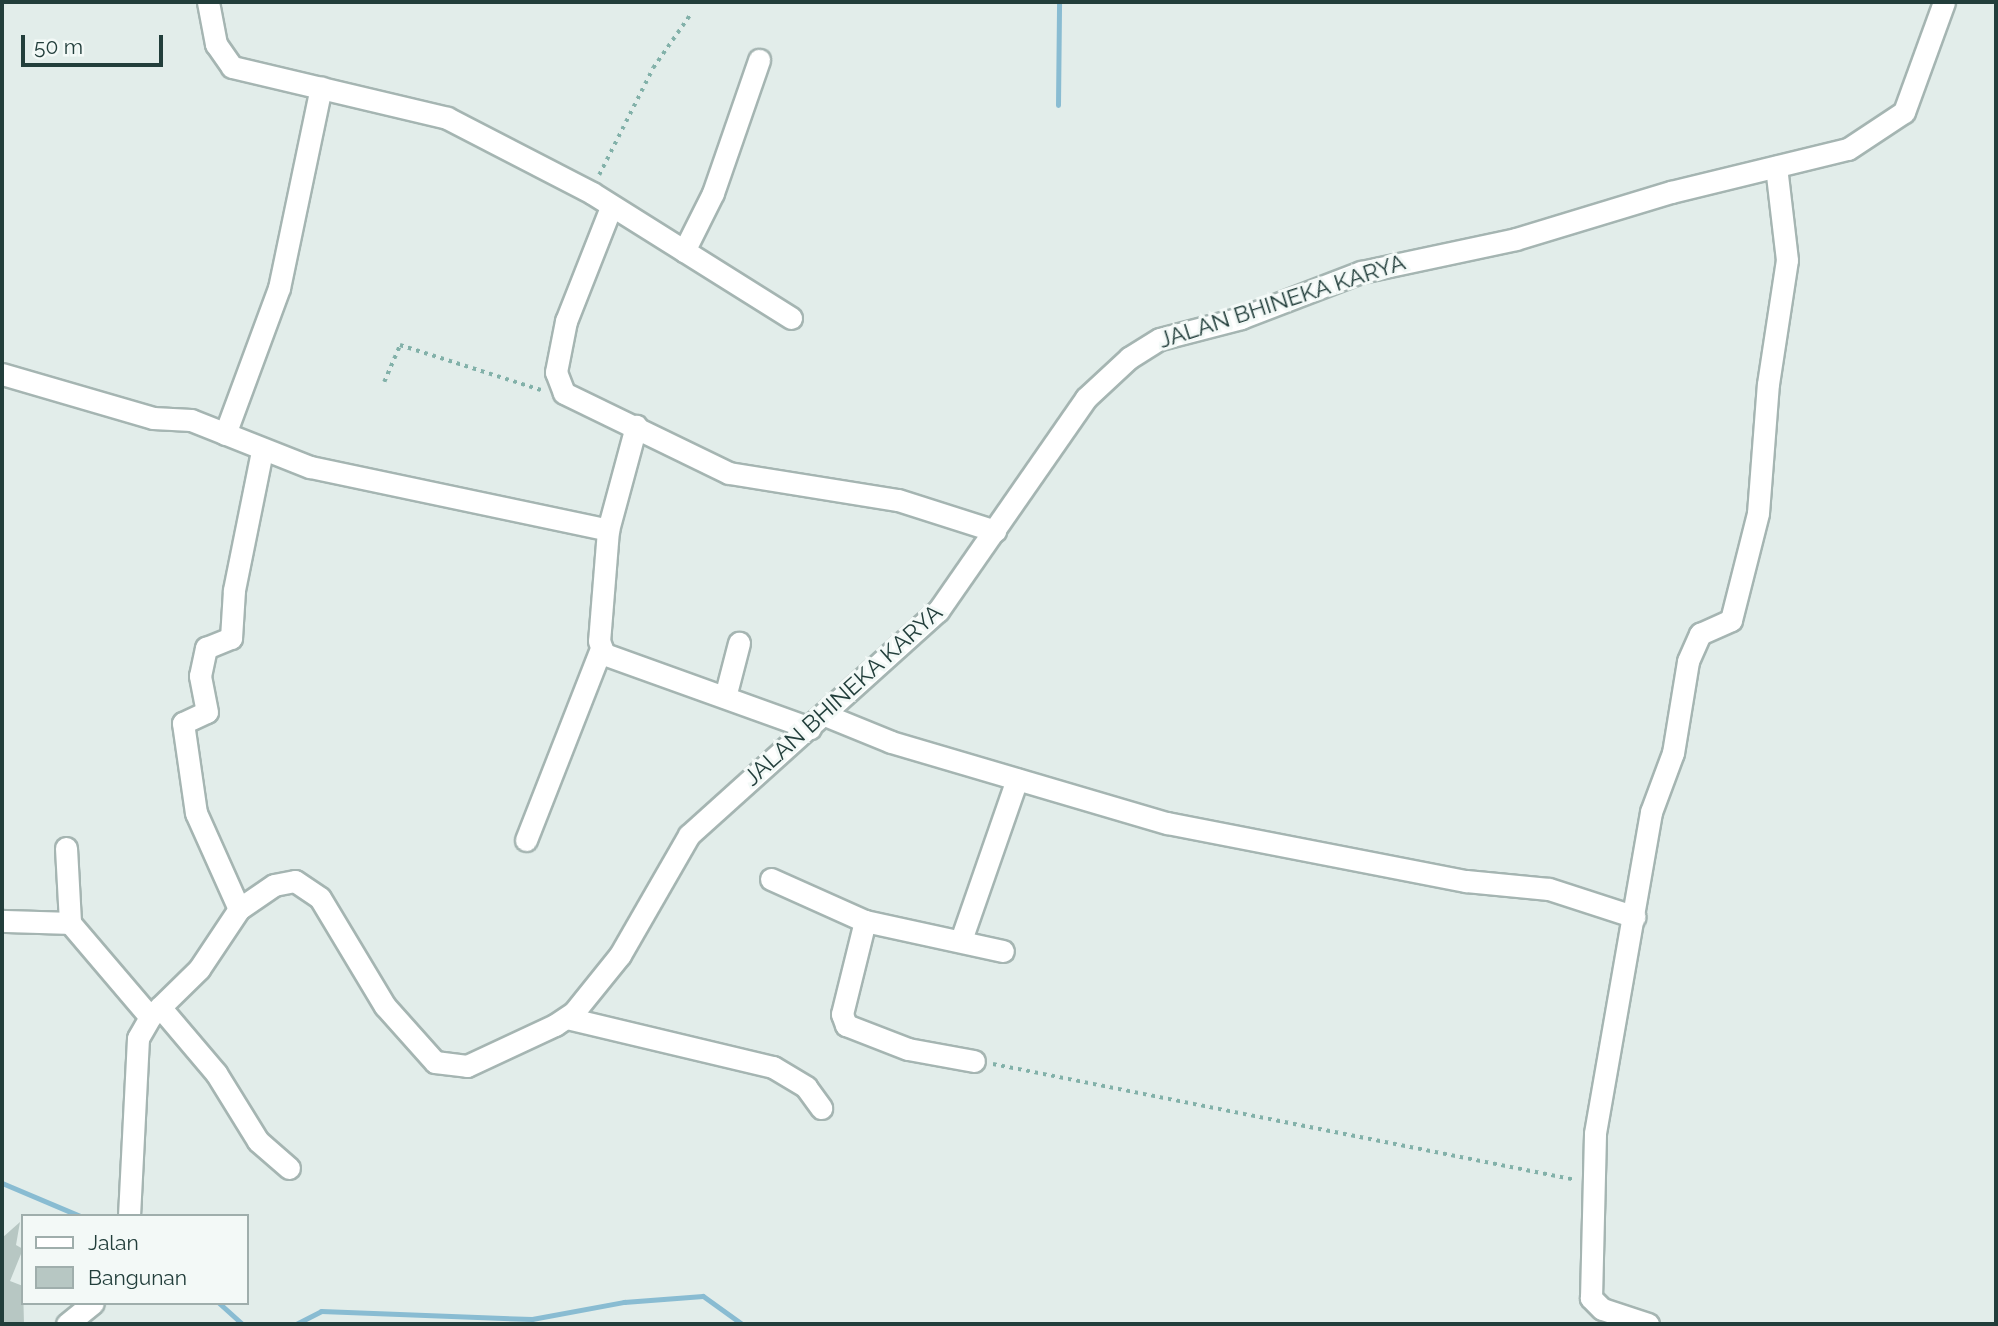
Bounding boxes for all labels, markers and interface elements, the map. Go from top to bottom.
scale bar [24,21,166,65]
text: 50 m [34,34,83,59]
street label: JALAN BHINEKA KARYA [1155,248,1409,354]
street label: JALAN BHINEKA KARYA [738,598,948,792]
legend [21,1214,248,1305]
text: Jalan [88,1230,139,1255]
text: Bangunan [88,1265,187,1290]

